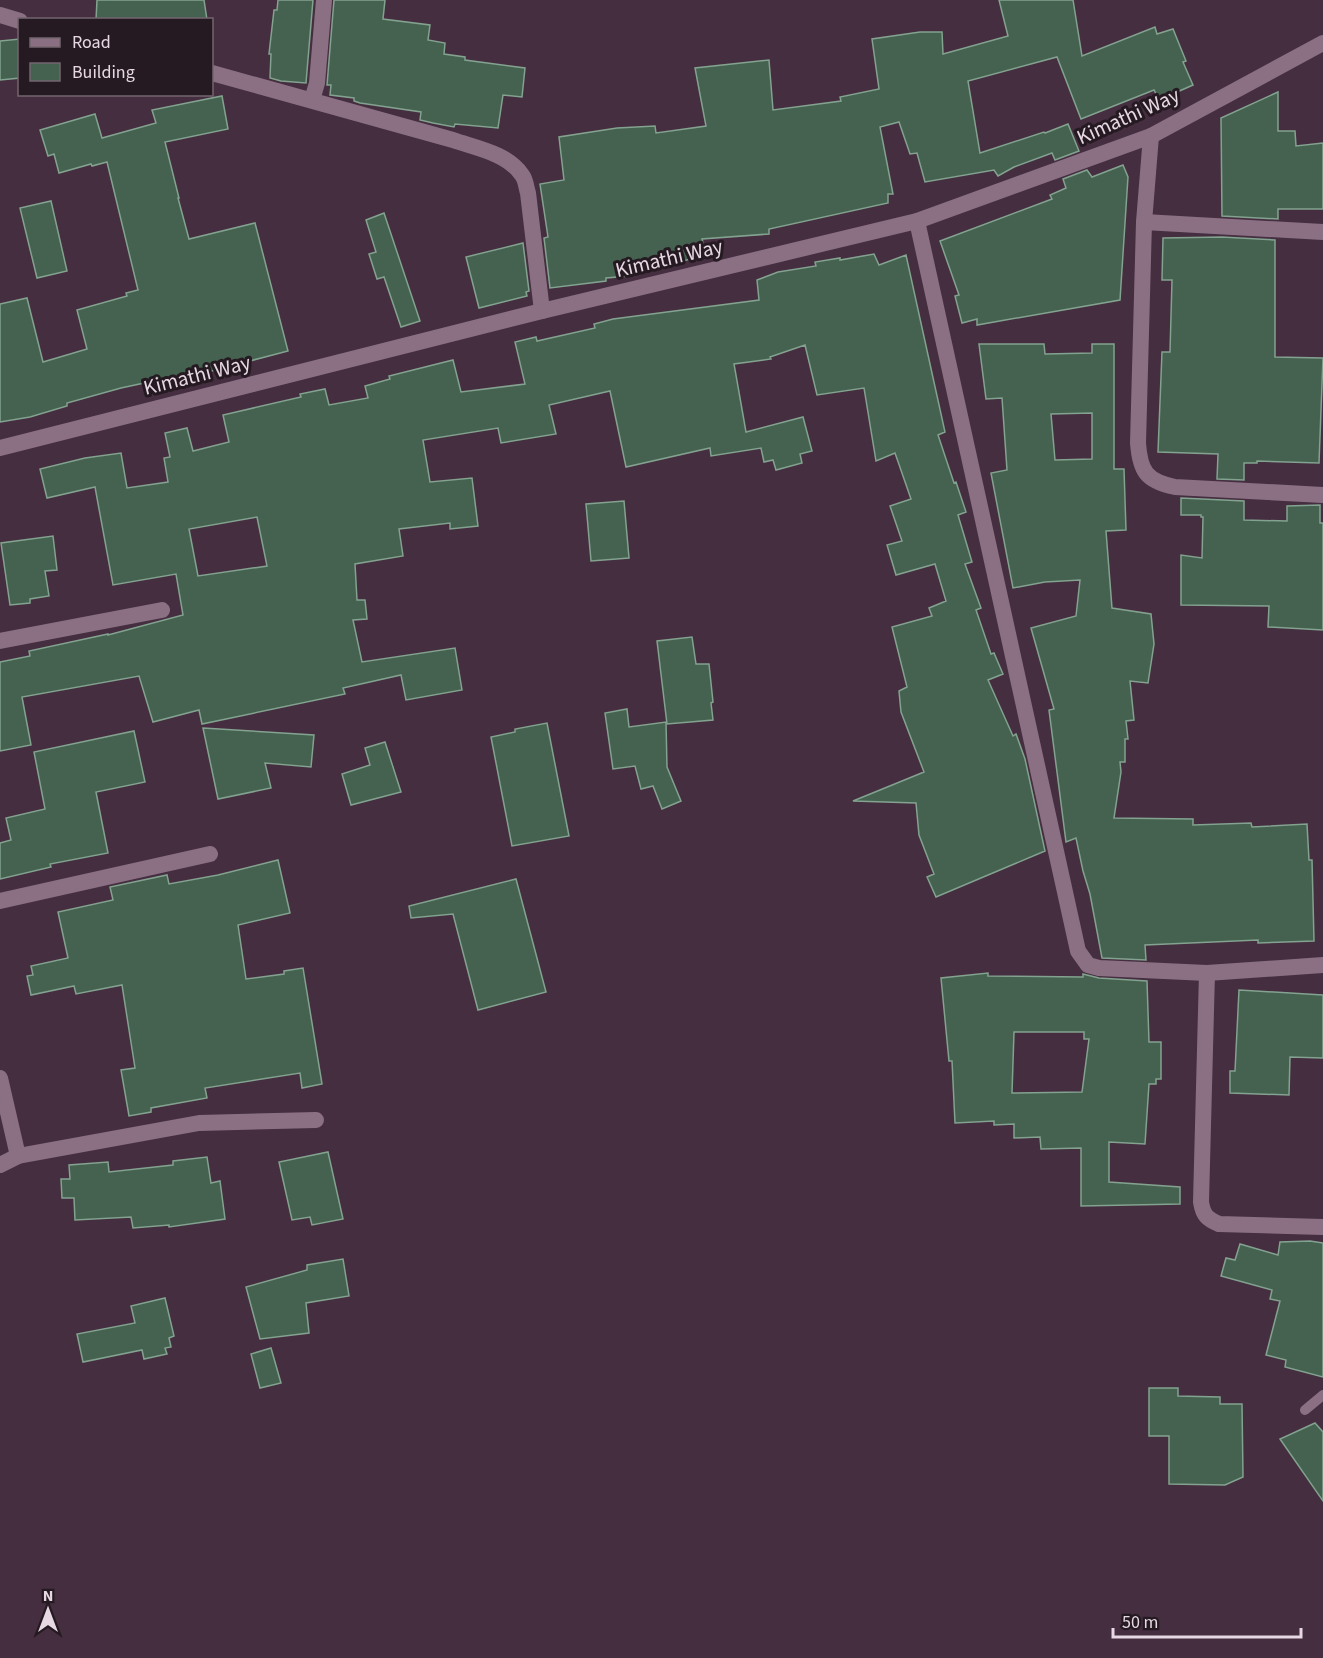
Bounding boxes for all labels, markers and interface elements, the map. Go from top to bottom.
legend [18,18,213,96]
text: Road [72,30,111,55]
text: Building [72,60,135,85]
street label: Kimathi Way [1072,80,1184,152]
street label: Kimathi Way [612,231,726,285]
street label: Kimathi Way [140,347,254,403]
north arrow [18,1580,78,1640]
text: N [43,1585,53,1607]
scale bar [1113,1601,1300,1639]
text: 50 m [1122,1610,1158,1635]

